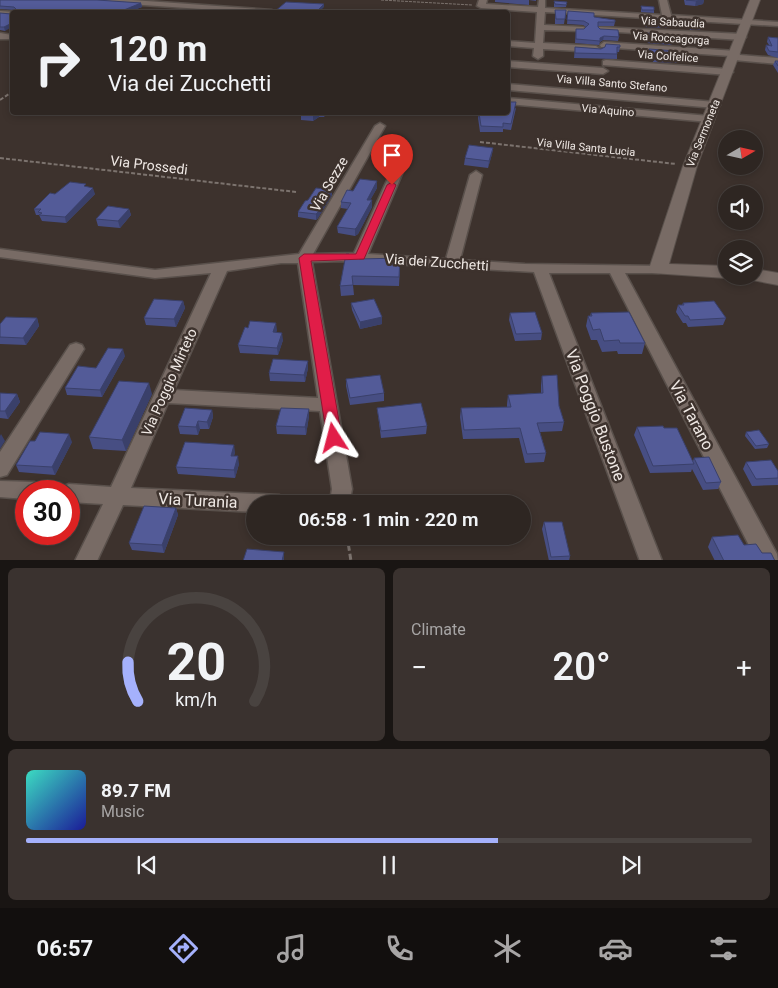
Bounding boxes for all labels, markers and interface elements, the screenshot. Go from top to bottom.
street label: Via Sabaudia [641,14,705,31]
text: 120 m [108,29,207,70]
street label: Via Roccagorga [632,29,710,48]
icon: right [25,30,90,95]
street label: Via Colfelice [637,48,699,65]
text: Via dei Zucchetti [108,71,271,96]
street label: Via Villa Santo Stefano [556,72,668,95]
street label: Via Sermoneta [684,97,723,169]
street label: Via Aquino [581,102,635,119]
north arrow [718,130,762,175]
map controls [718,130,763,285]
pin [371,134,413,185]
street label: Via Villa Santa Lucia [536,136,636,159]
icon: arrive [378,141,406,169]
street label: Via Prossedi [109,152,189,178]
street label: Via Sezze [307,154,351,214]
button: sound [718,185,763,230]
button: layers [718,240,763,285]
street label: Via dei Zucchetti [385,250,489,274]
street label: Via Poggio Mirteto [138,326,200,438]
street label: Via Poggio Bustone [562,347,629,484]
street label: Via Tarano [665,377,718,453]
position arrow [307,411,359,463]
speed limit sign: 30 [15,480,80,545]
street label: Via Turania [158,489,238,512]
text: 06:58 · 1 min · 220 m [298,508,479,531]
text: Climate [411,620,466,639]
text: 20 [167,632,226,693]
text: 20° [553,645,611,689]
text: − [411,651,427,684]
text: + [736,651,752,684]
text: km/h [176,689,217,710]
text: 89.7 FM [101,779,171,802]
text: Music [101,802,144,821]
icon: previous [133,851,161,879]
icon: pause [375,851,403,879]
icon: next [617,851,645,879]
icon: directions [166,931,201,966]
icon: music [274,931,309,966]
icon: phone [382,931,417,966]
icon: climate [490,931,525,966]
icon: car [598,931,633,966]
icon: filters [706,931,741,966]
text: 06:57 [37,936,93,961]

